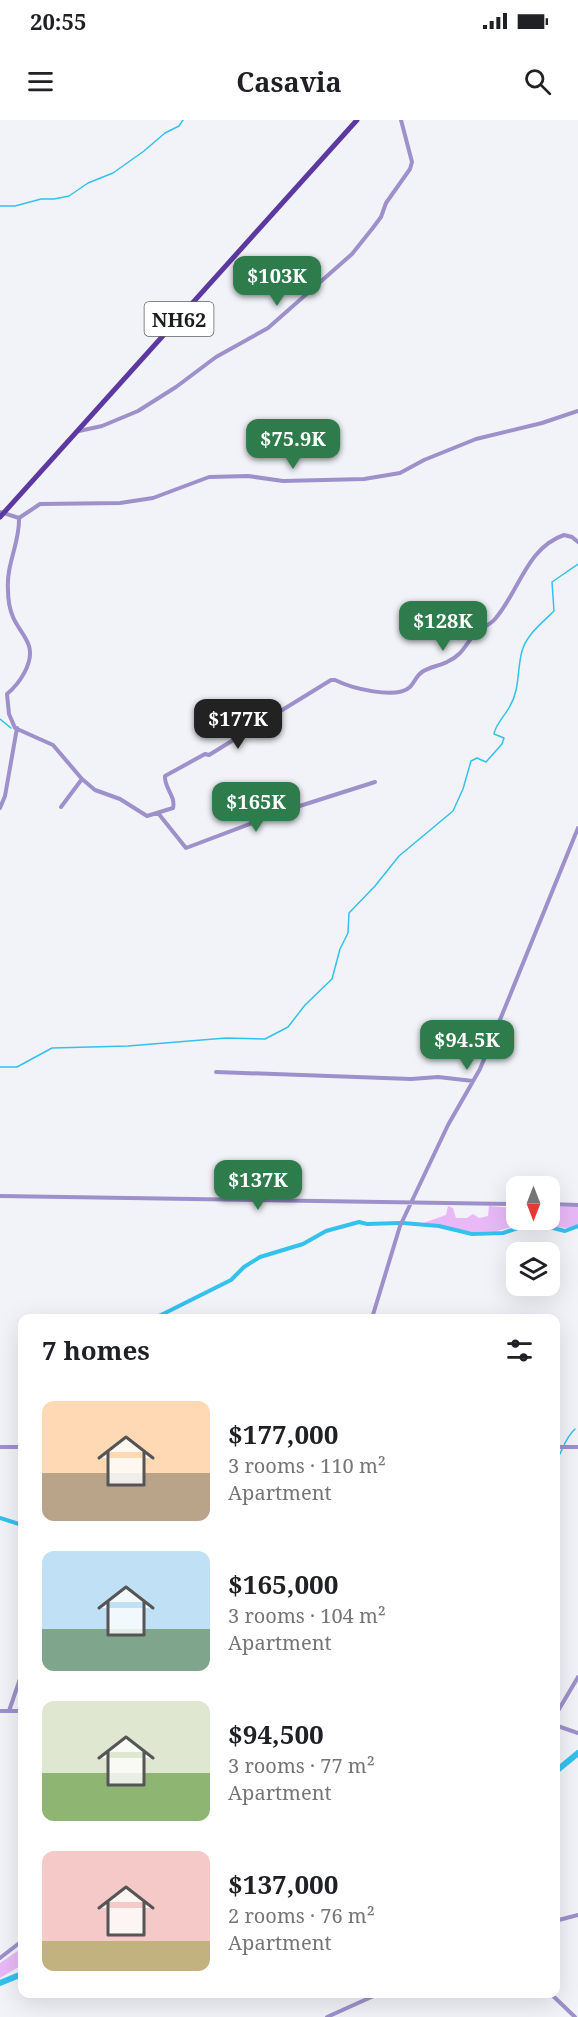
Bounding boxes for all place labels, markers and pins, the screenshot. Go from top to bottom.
pin: $103K [235,256,319,307]
pin: $75.9K [244,419,342,470]
pin: $128K [401,601,485,652]
pin: $177K [196,699,280,750]
pin: $165K [214,782,298,833]
pin: $94.5K [418,1020,516,1071]
pin: $137K [216,1160,300,1211]

